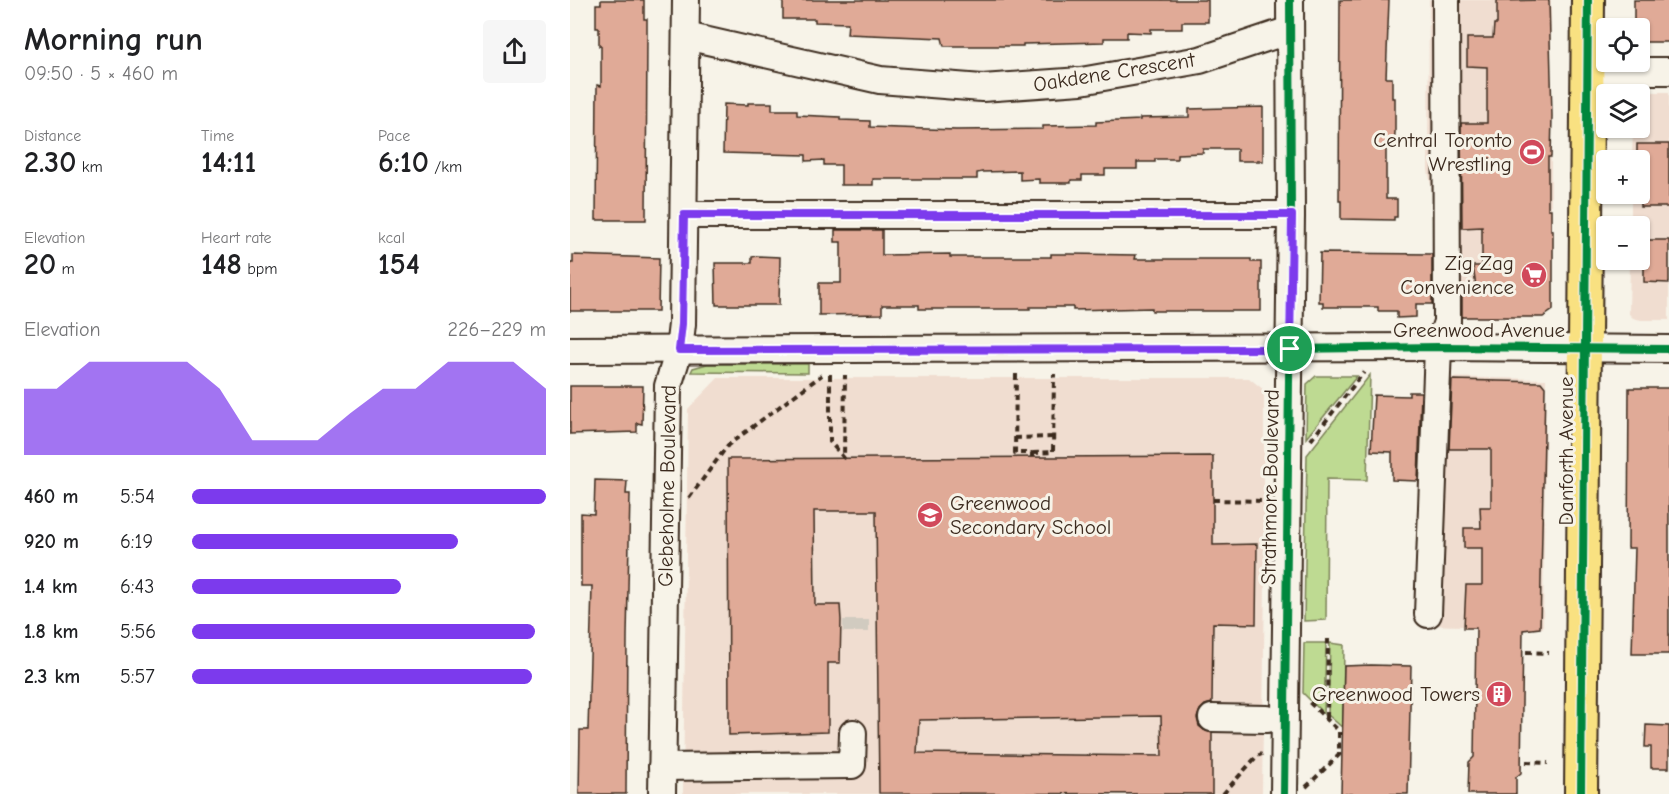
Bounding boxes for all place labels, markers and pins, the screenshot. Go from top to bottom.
place label: Central Toronto Wrestling [1373,128,1512,176]
sports icon: Central Toronto Wrestling [1517,137,1547,167]
place label: Zig Zag Convenience [1400,251,1514,299]
supermarket icon: Zig Zag Convenience [1519,260,1549,290]
pin [1264,323,1315,374]
place label: Greenwood Secondary School [950,491,1111,539]
school or university icon: Greenwood Secondary School [915,500,945,530]
building icon: Greenwood Towers [1484,679,1514,709]
place label: Greenwood Towers [1312,682,1480,706]

